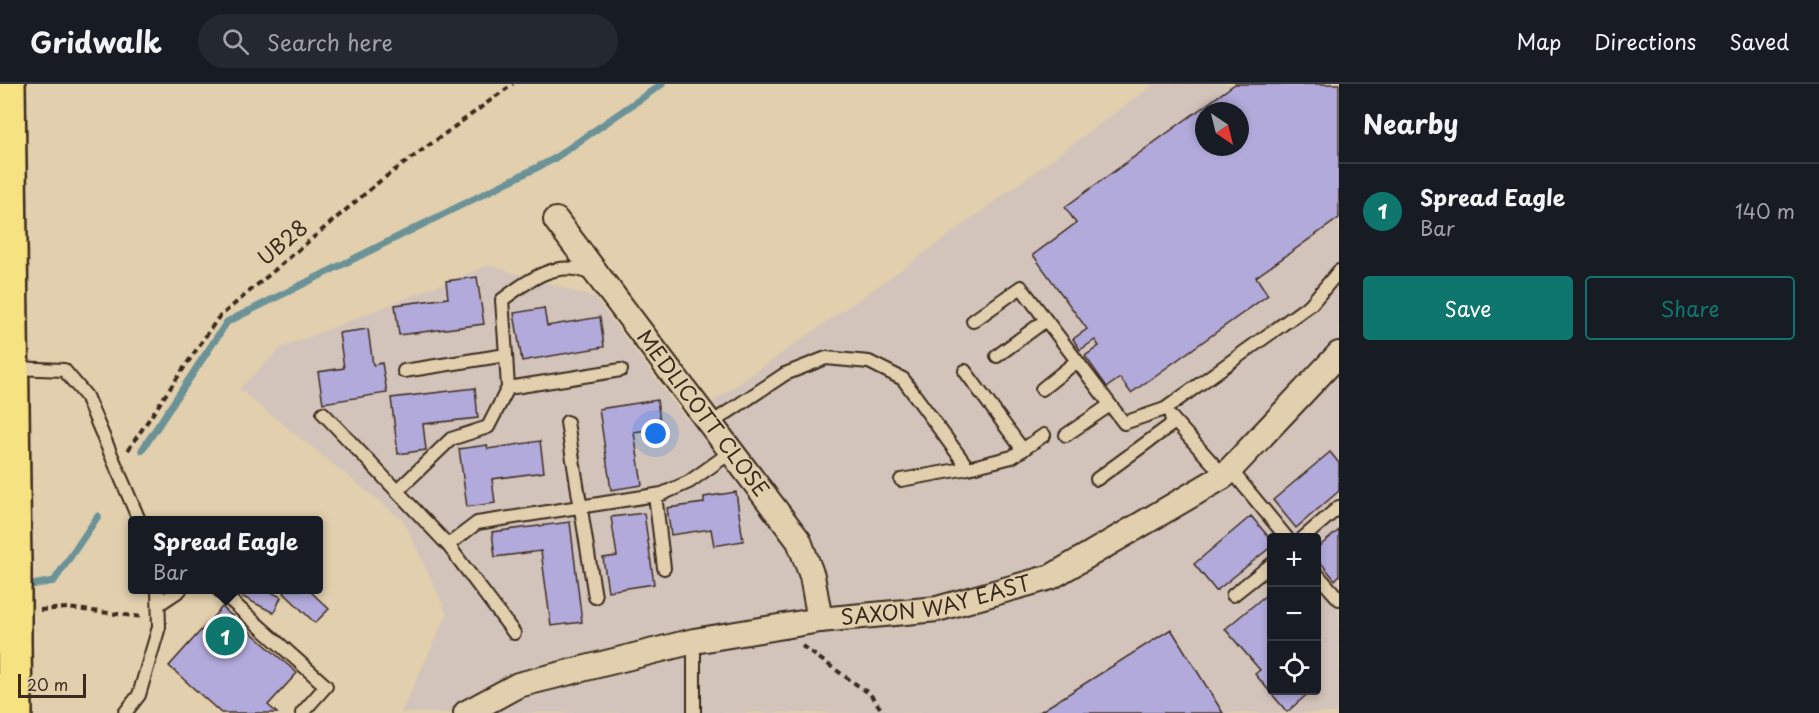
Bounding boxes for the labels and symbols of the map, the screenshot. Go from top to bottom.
north arrow [1195,102,1249,156]
street label: UB28 [250,211,314,272]
street label: MEDLICOTT CLOSE [630,322,778,503]
your location [641,419,670,448]
street label: SAXON WAY EAST [839,565,1035,632]
pin: 1 [206,614,244,658]
scale bar [18,671,86,698]

